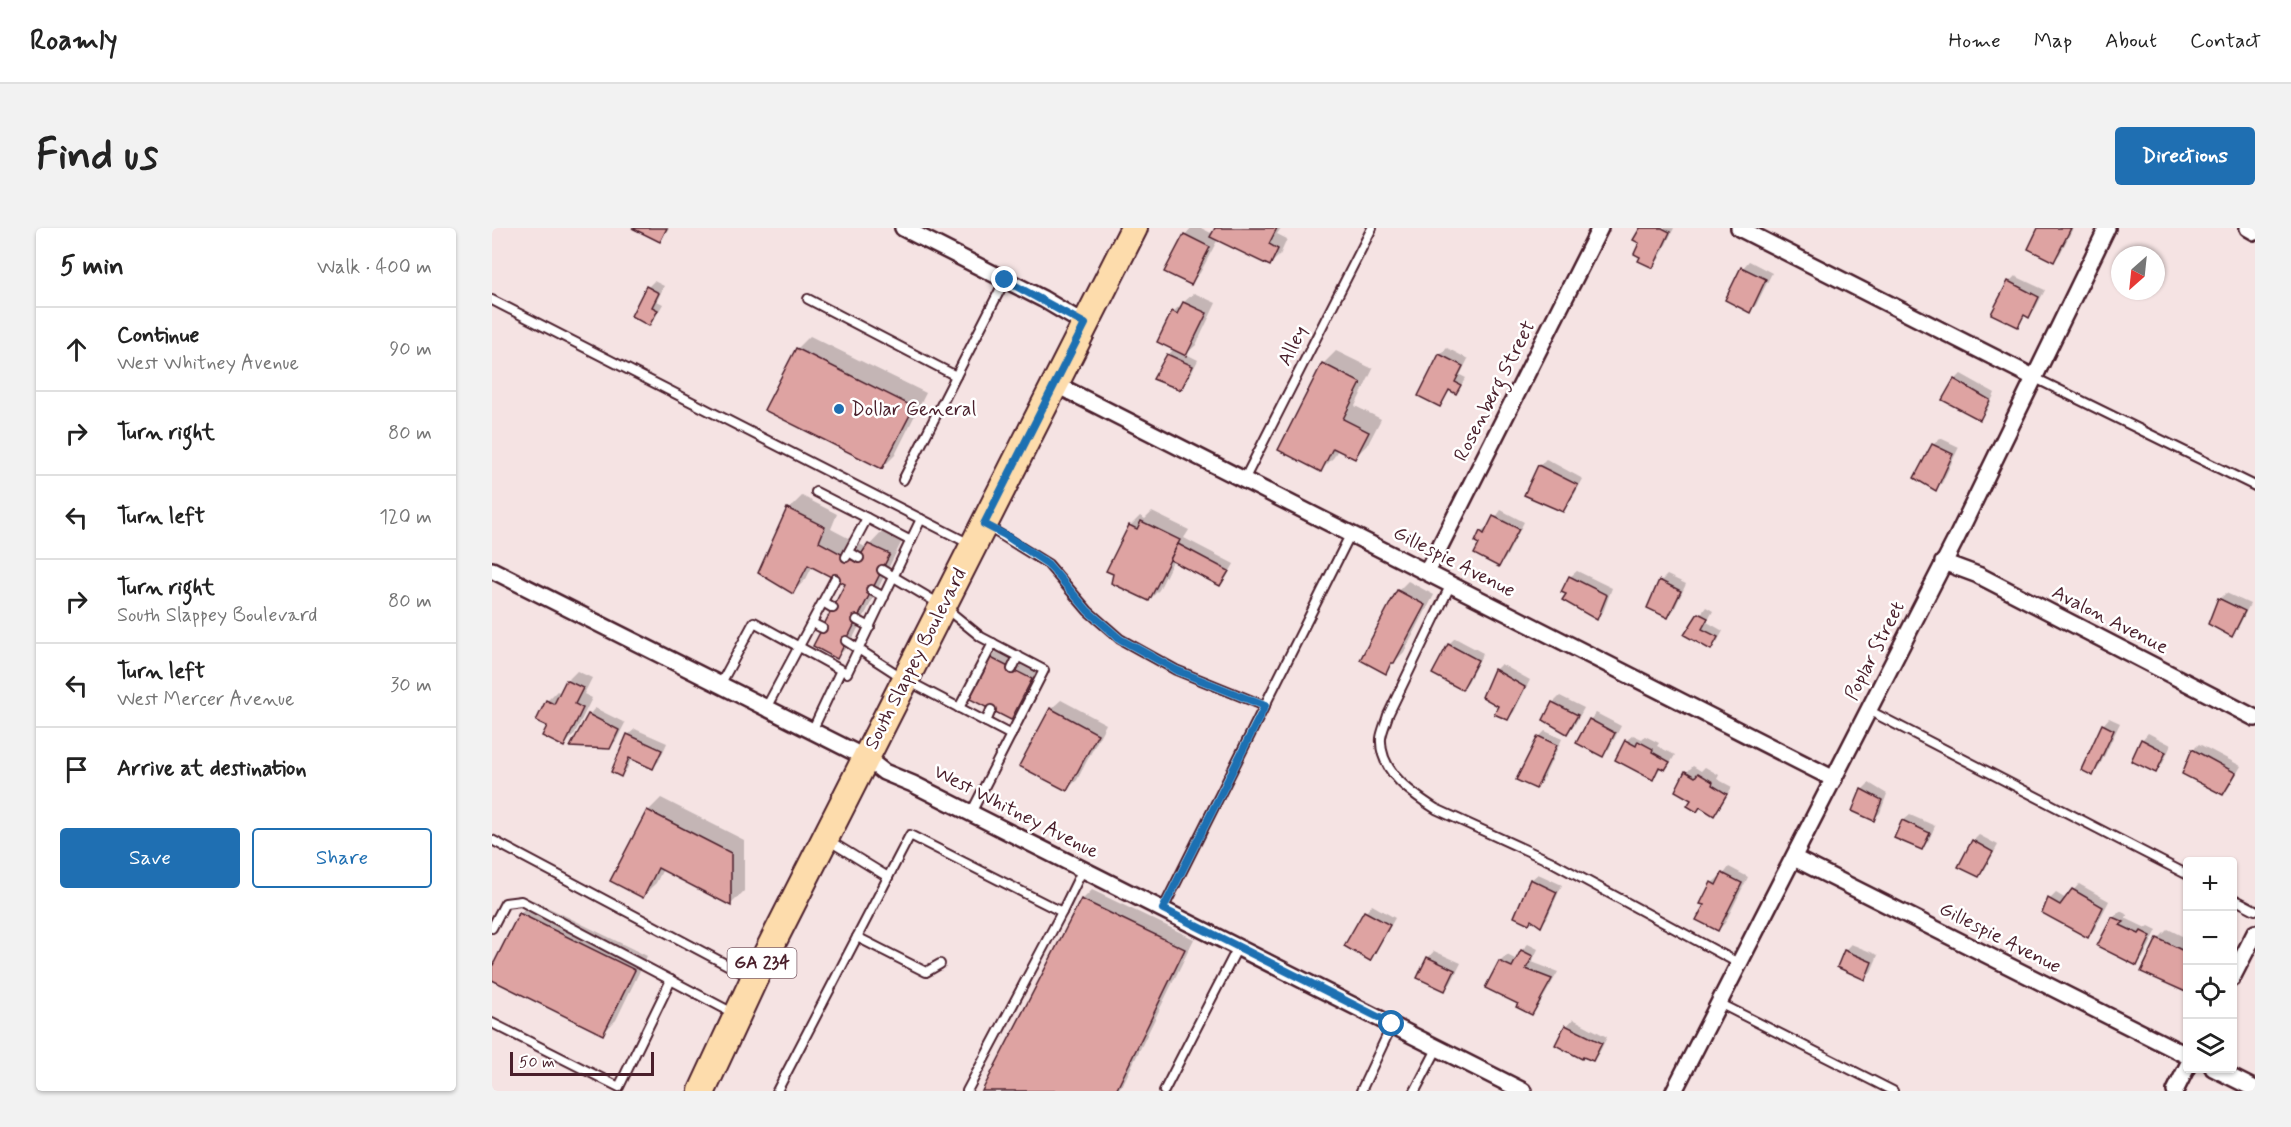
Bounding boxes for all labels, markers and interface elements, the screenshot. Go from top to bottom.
text: Roamly [30,23,118,60]
text: Home [1949,27,2001,55]
text: Map [2034,27,2072,55]
text: About [2105,27,2157,55]
text: Contact [2190,27,2261,55]
button: Directions [2115,127,2255,185]
text: Find us [36,129,158,184]
north arrow [2111,246,2165,300]
text: 5 min [60,250,124,284]
text: Walk · 400 m [317,254,432,281]
route end [991,266,1017,292]
street label: Rosenberg Street [1448,316,1544,467]
street label: Alley [1271,321,1315,371]
text: Continue [117,322,199,350]
icon: ahead [60,333,93,366]
text: 90 m [389,336,432,363]
text: West Whitney Avenue [117,350,299,377]
place label: Dollar General [851,396,977,423]
marker: Dollar General [832,402,846,416]
icon: right [60,417,93,450]
text: Turn right [117,419,215,447]
text: 80 m [388,420,432,447]
icon: left [60,501,93,534]
text: Turn left [117,503,205,531]
text: 120 m [379,504,432,531]
street label: Gillespie Avenue [1388,520,1520,604]
street label: South Slappey Boulevard [858,564,974,754]
text: Turn right [117,574,215,602]
street label: Avalon Avenue [2047,579,2173,661]
icon: right [60,585,93,618]
text: 80 m [388,588,432,615]
street label: Poplar Street [1838,597,1912,705]
text: South Slappey Boulevard [117,602,317,629]
text: Turn left [117,658,205,686]
icon: left [60,669,93,702]
text: 30 m [390,672,432,699]
text: West Mercer Avenue [117,686,294,713]
icon: arrive [60,753,93,786]
text: Arrive at destination [117,755,307,783]
street label: West Whitney Avenue [929,759,1103,865]
button: Save [60,828,240,888]
button: Share [252,828,432,888]
map controls [2183,857,2237,1073]
button: + [2183,857,2237,911]
street label: Gillespie Avenue [1934,896,2066,980]
button: − [2183,911,2237,965]
road number: GA 234 [728,948,796,978]
button: locate [2183,965,2237,1019]
route start [1378,1010,1404,1036]
button: layers [2183,1019,2237,1073]
scale bar [510,1049,654,1076]
text: 50 m [519,1052,555,1073]

